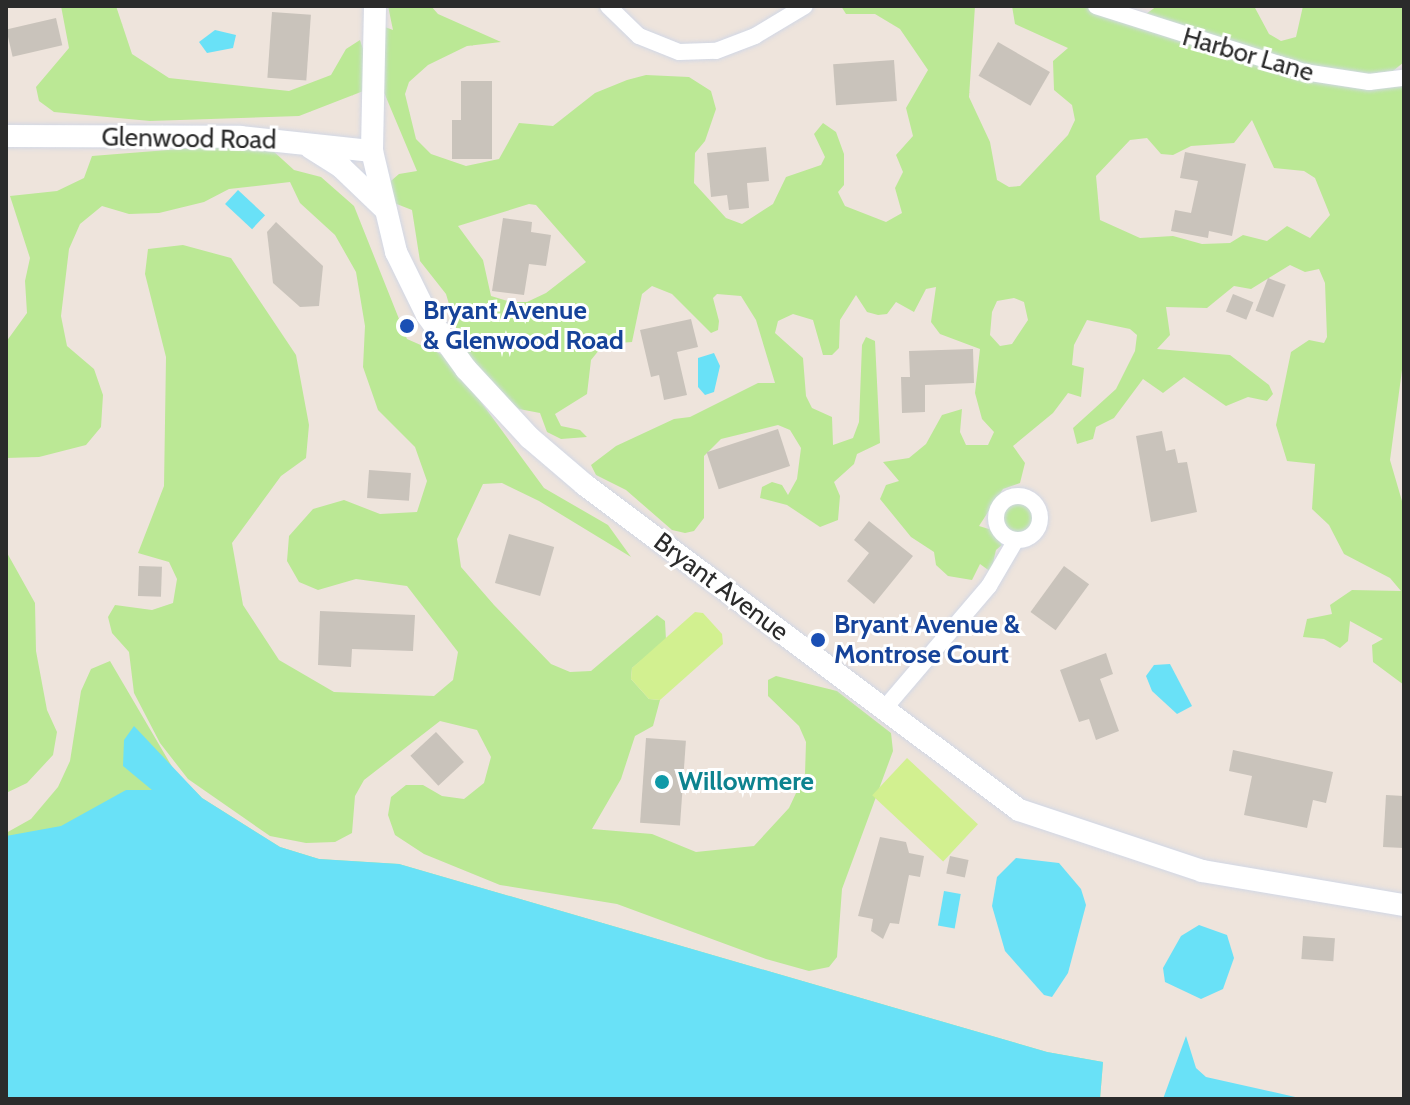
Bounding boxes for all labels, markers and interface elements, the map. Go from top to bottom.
street label: Harbor Lane [1179,21,1317,89]
street label: Glenwood Road [101,122,277,156]
place label: Bryant Avenue & Glenwood Road [423,295,624,356]
marker: Bryant Avenue & Glenwood Road [398,317,416,335]
street label: Bryant Avenue [648,526,794,648]
place label: Bryant Avenue & Montrose Court [834,609,1020,670]
marker: Bryant Avenue & Montrose Court [809,631,827,649]
place label: Willowmere [678,766,814,798]
marker: Willowmere [653,773,671,791]

